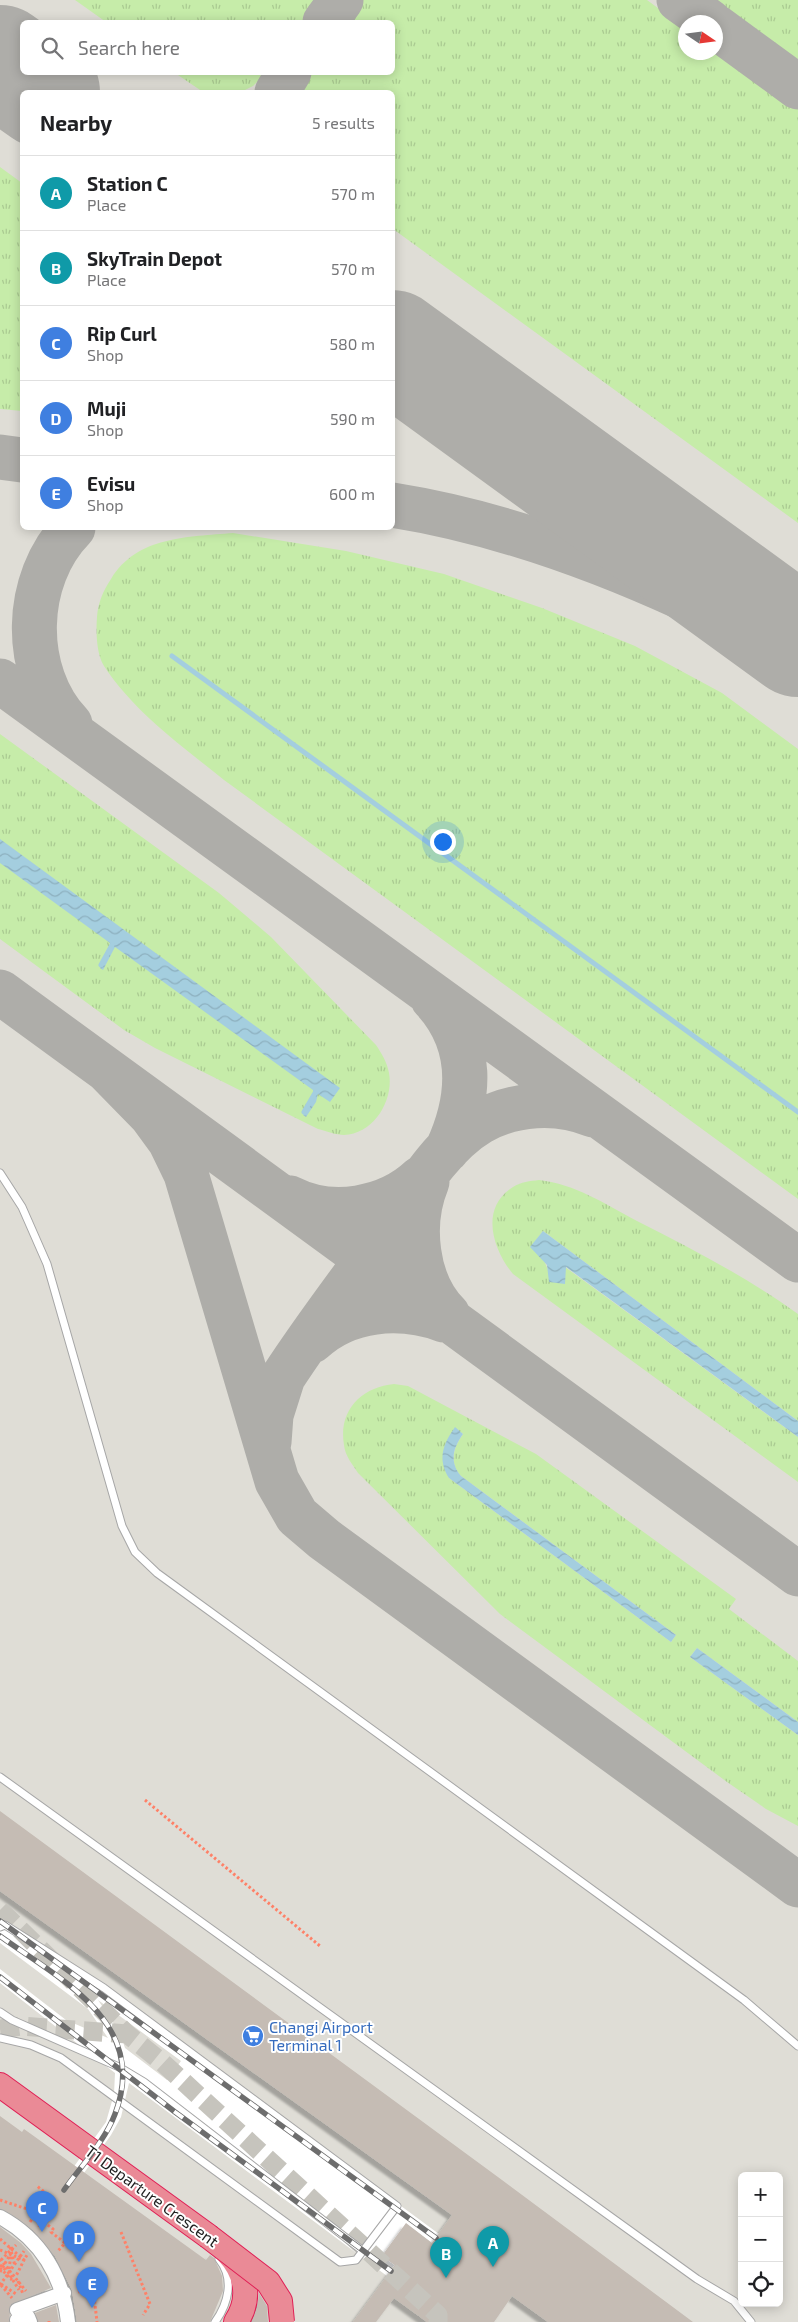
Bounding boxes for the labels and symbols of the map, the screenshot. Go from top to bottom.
north arrow [678,15,723,60]
your location [430,829,456,855]
place label: Changi Airport Terminal 1 [269,2017,373,2054]
supermarket icon: Changi Airport Terminal 1 [241,2024,265,2048]
street label: T1 Departure Crescent [82,2141,223,2250]
pin: C [26,2191,58,2232]
pin: D [63,2221,95,2262]
pin: A [477,2226,509,2267]
pin: B [430,2237,462,2278]
pin: E [76,2267,108,2308]

